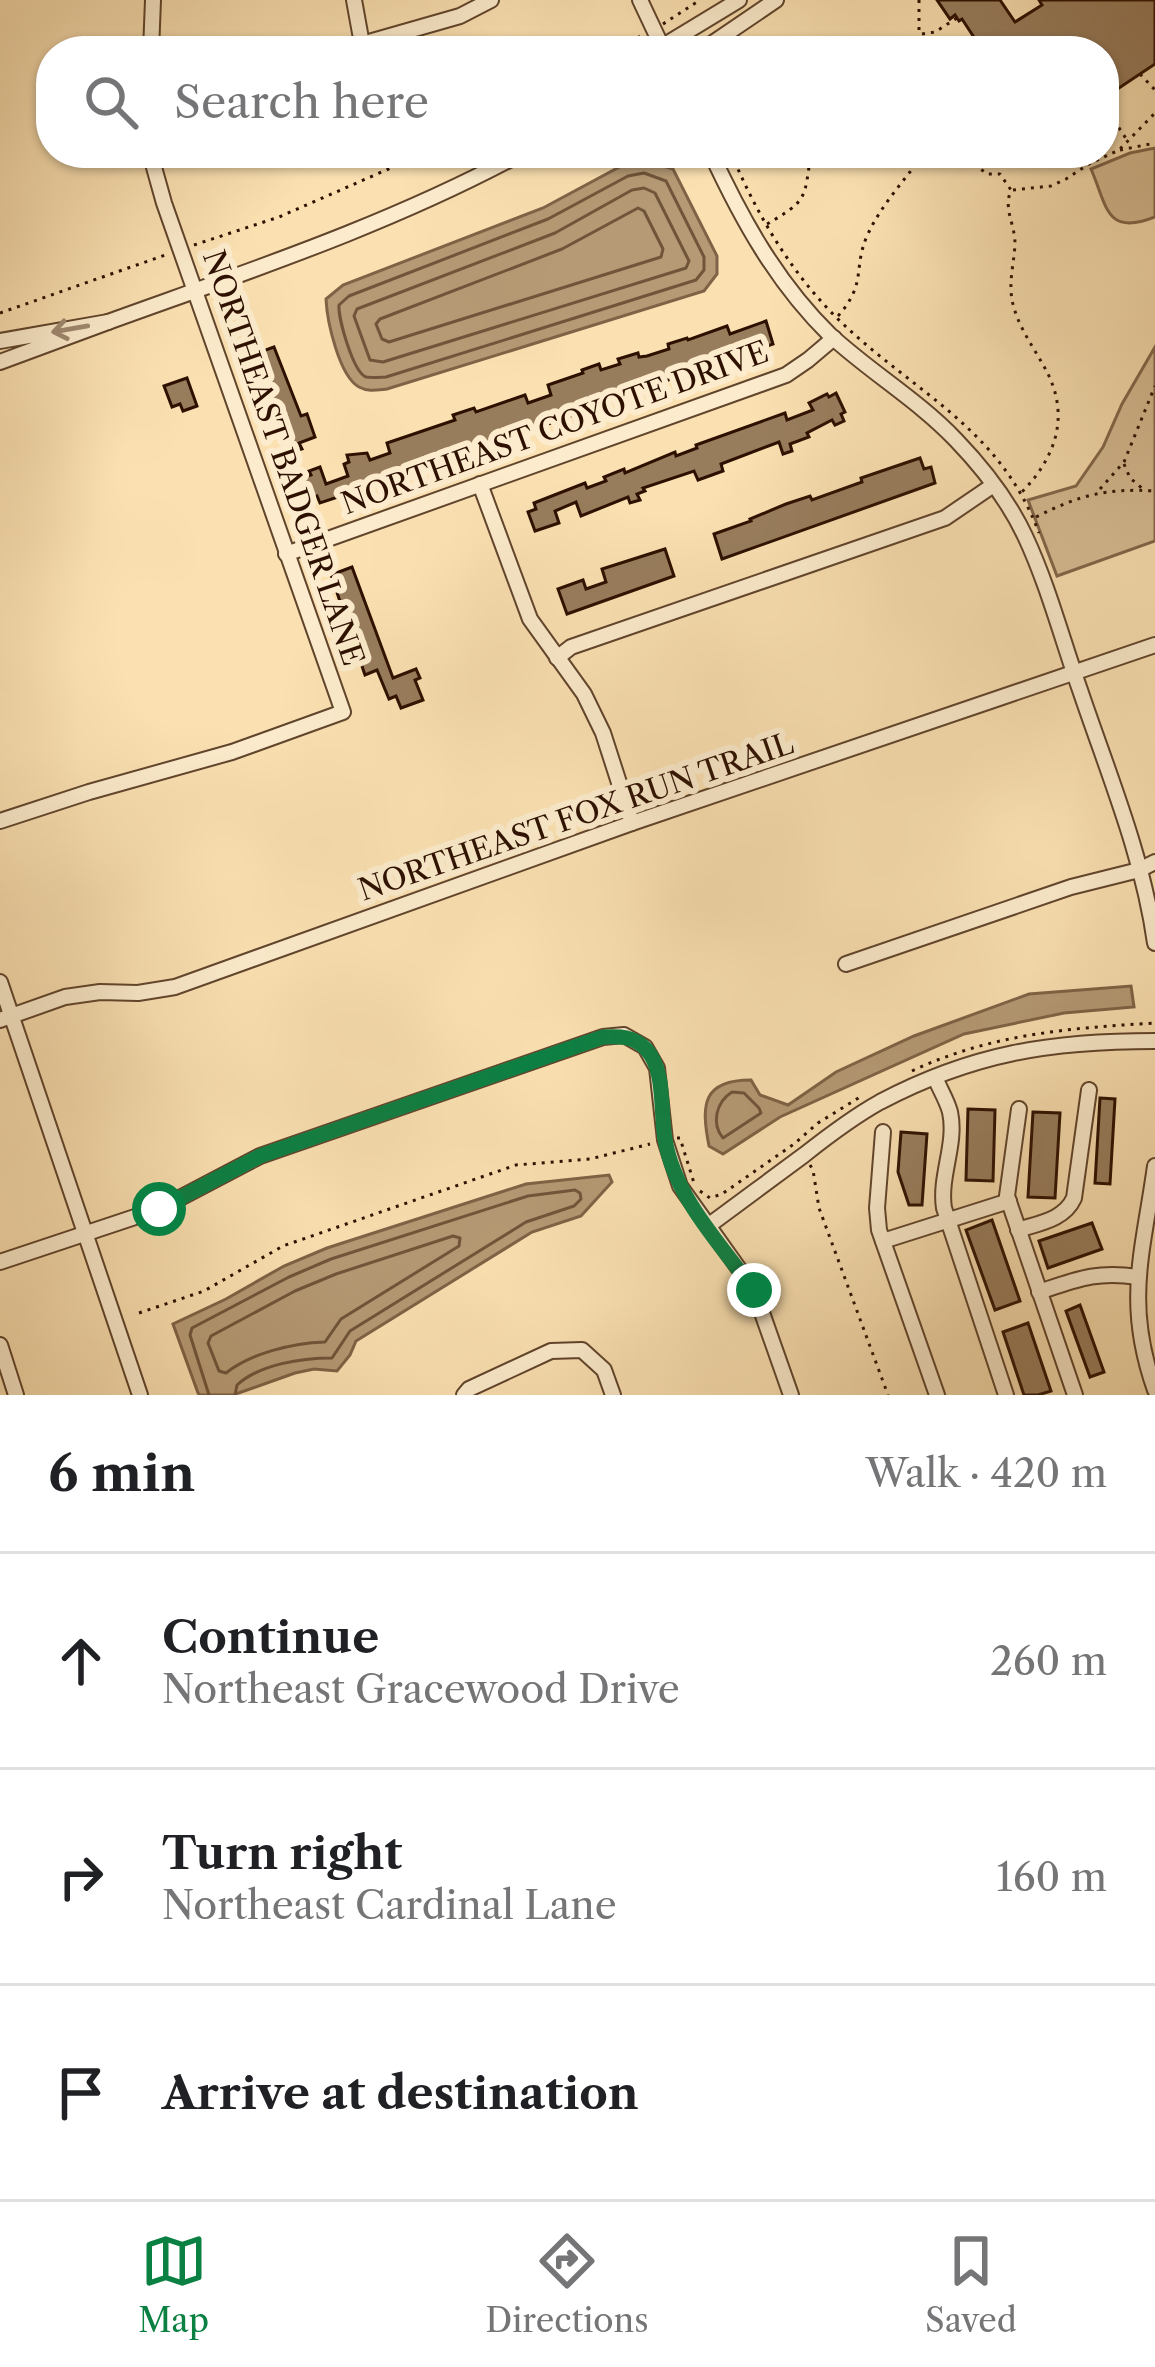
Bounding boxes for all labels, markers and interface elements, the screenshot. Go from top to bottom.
search box [36,36,1119,168]
icon: search [78,69,144,135]
text: Search here [174,74,429,130]
street label: NORTHEAST BADGER LANE [195,245,372,670]
one-way arrow [51,318,90,341]
street label: NORTHEAST COYOTE DRIVE [336,333,773,522]
street label: NORTHEAST FOX RUN TRAIL [353,724,799,909]
route start [132,1182,186,1236]
route end [727,1263,781,1317]
text: 6 min [48,1442,195,1504]
text: Walk · 420 m [866,1449,1107,1497]
text: Continue [162,1609,379,1665]
icon: ahead [48,1628,114,1694]
text: 260 m [990,1637,1107,1685]
text: Northeast Gracewood Drive [162,1665,680,1713]
text: Turn right [162,1825,402,1881]
icon: right [48,1844,114,1910]
text: 160 m [996,1853,1107,1901]
text: Northeast Cardinal Lane [162,1881,617,1929]
icon: arrive [48,2060,114,2126]
text: Arrive at destination [162,2065,639,2121]
tab: Map [138,2228,209,2341]
tab: Directions [486,2228,649,2341]
tab: Saved [925,2228,1017,2341]

